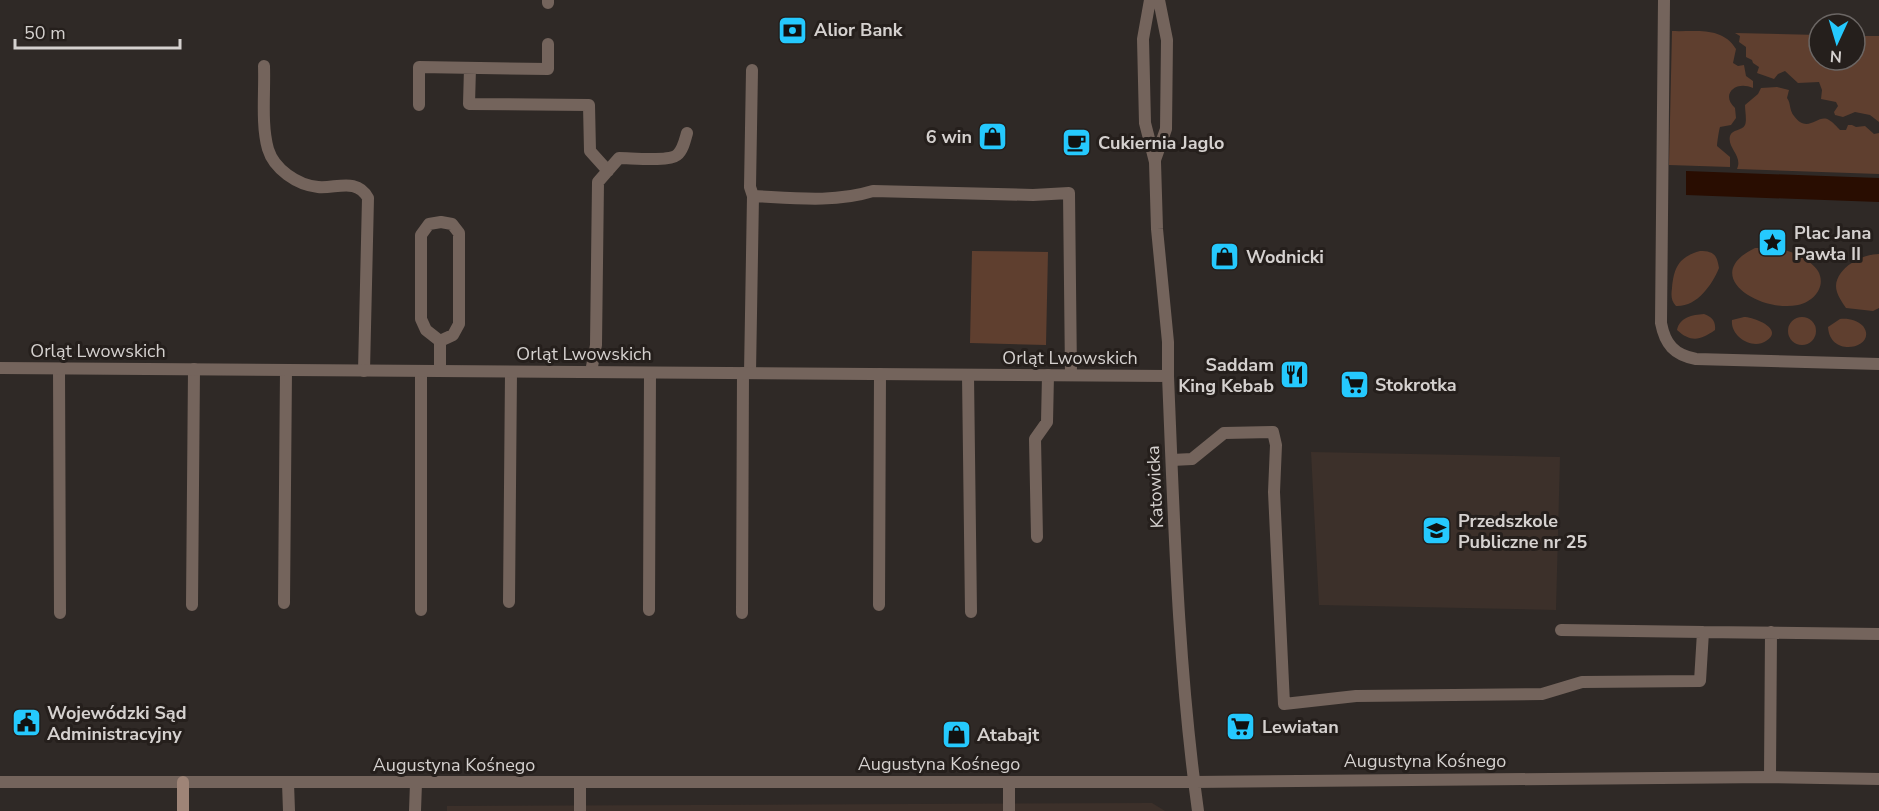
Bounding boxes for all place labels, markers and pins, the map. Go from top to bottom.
bank icon: Alior Bank [777,14,809,46]
place label: Alior Bank [814,18,903,42]
shop icon: 6 win [977,121,1009,153]
place label: 6 win [926,125,972,149]
cafe icon: Cukiernia Jaglo [1061,127,1093,159]
place label: Cukiernia Jaglo [1098,131,1224,155]
place label: Plac Jana Pawła II [1794,221,1871,266]
place icon: Plac Jana Pawła II [1757,227,1789,259]
shop icon: Wodnicki [1209,241,1241,273]
place label: Wodnicki [1246,245,1324,269]
place label: Saddam King Kebab [1178,353,1274,398]
restaurant icon: Saddam King Kebab [1279,359,1311,391]
supermarket icon: Stokrotka [1338,369,1370,401]
place label: Stokrotka [1375,373,1457,397]
place label: Przedszkole Publiczne nr 25 [1458,509,1588,554]
school or university icon: Przedszkole Publiczne nr 25 [1421,515,1453,547]
place label: Wojewódzki Sąd Administracyjny [47,701,187,746]
public building icon: Wojewódzki Sąd Administracyjny [10,707,42,739]
supermarket icon: Lewiatan [1225,711,1257,743]
place label: Lewiatan [1262,715,1339,739]
shop icon: Atabajt [940,719,972,751]
place label: Atabajt [977,723,1039,747]

